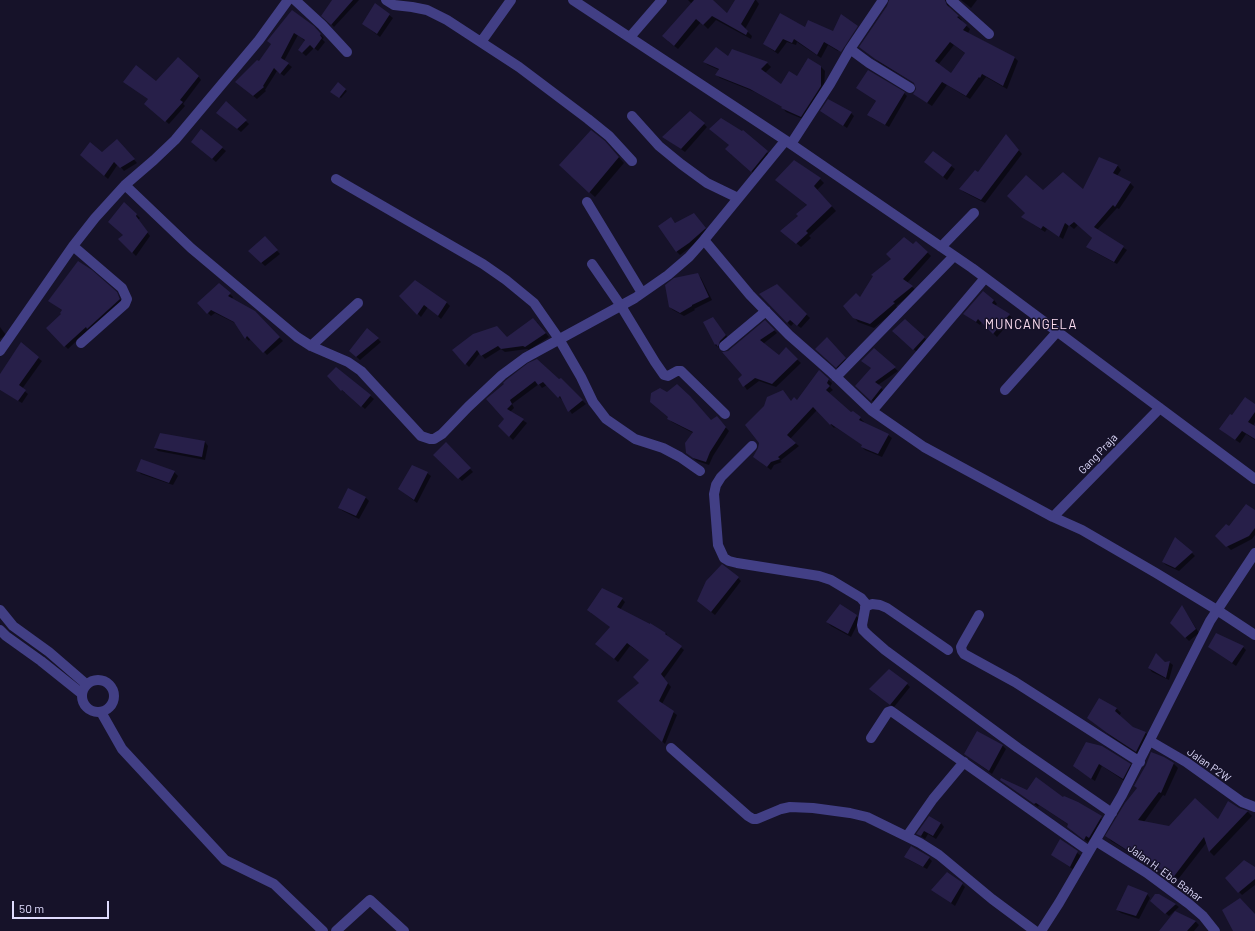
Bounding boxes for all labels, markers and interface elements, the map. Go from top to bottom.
district label: MUNCANGELA [985,317,1077,333]
street label: Gang Praja [1076,431,1120,477]
street label: Jalan P2W [1185,745,1233,785]
street label: Jalan H. Ebo Bahar [1125,841,1205,905]
scale bar [14,893,111,919]
text: 50 m [19,901,44,915]

